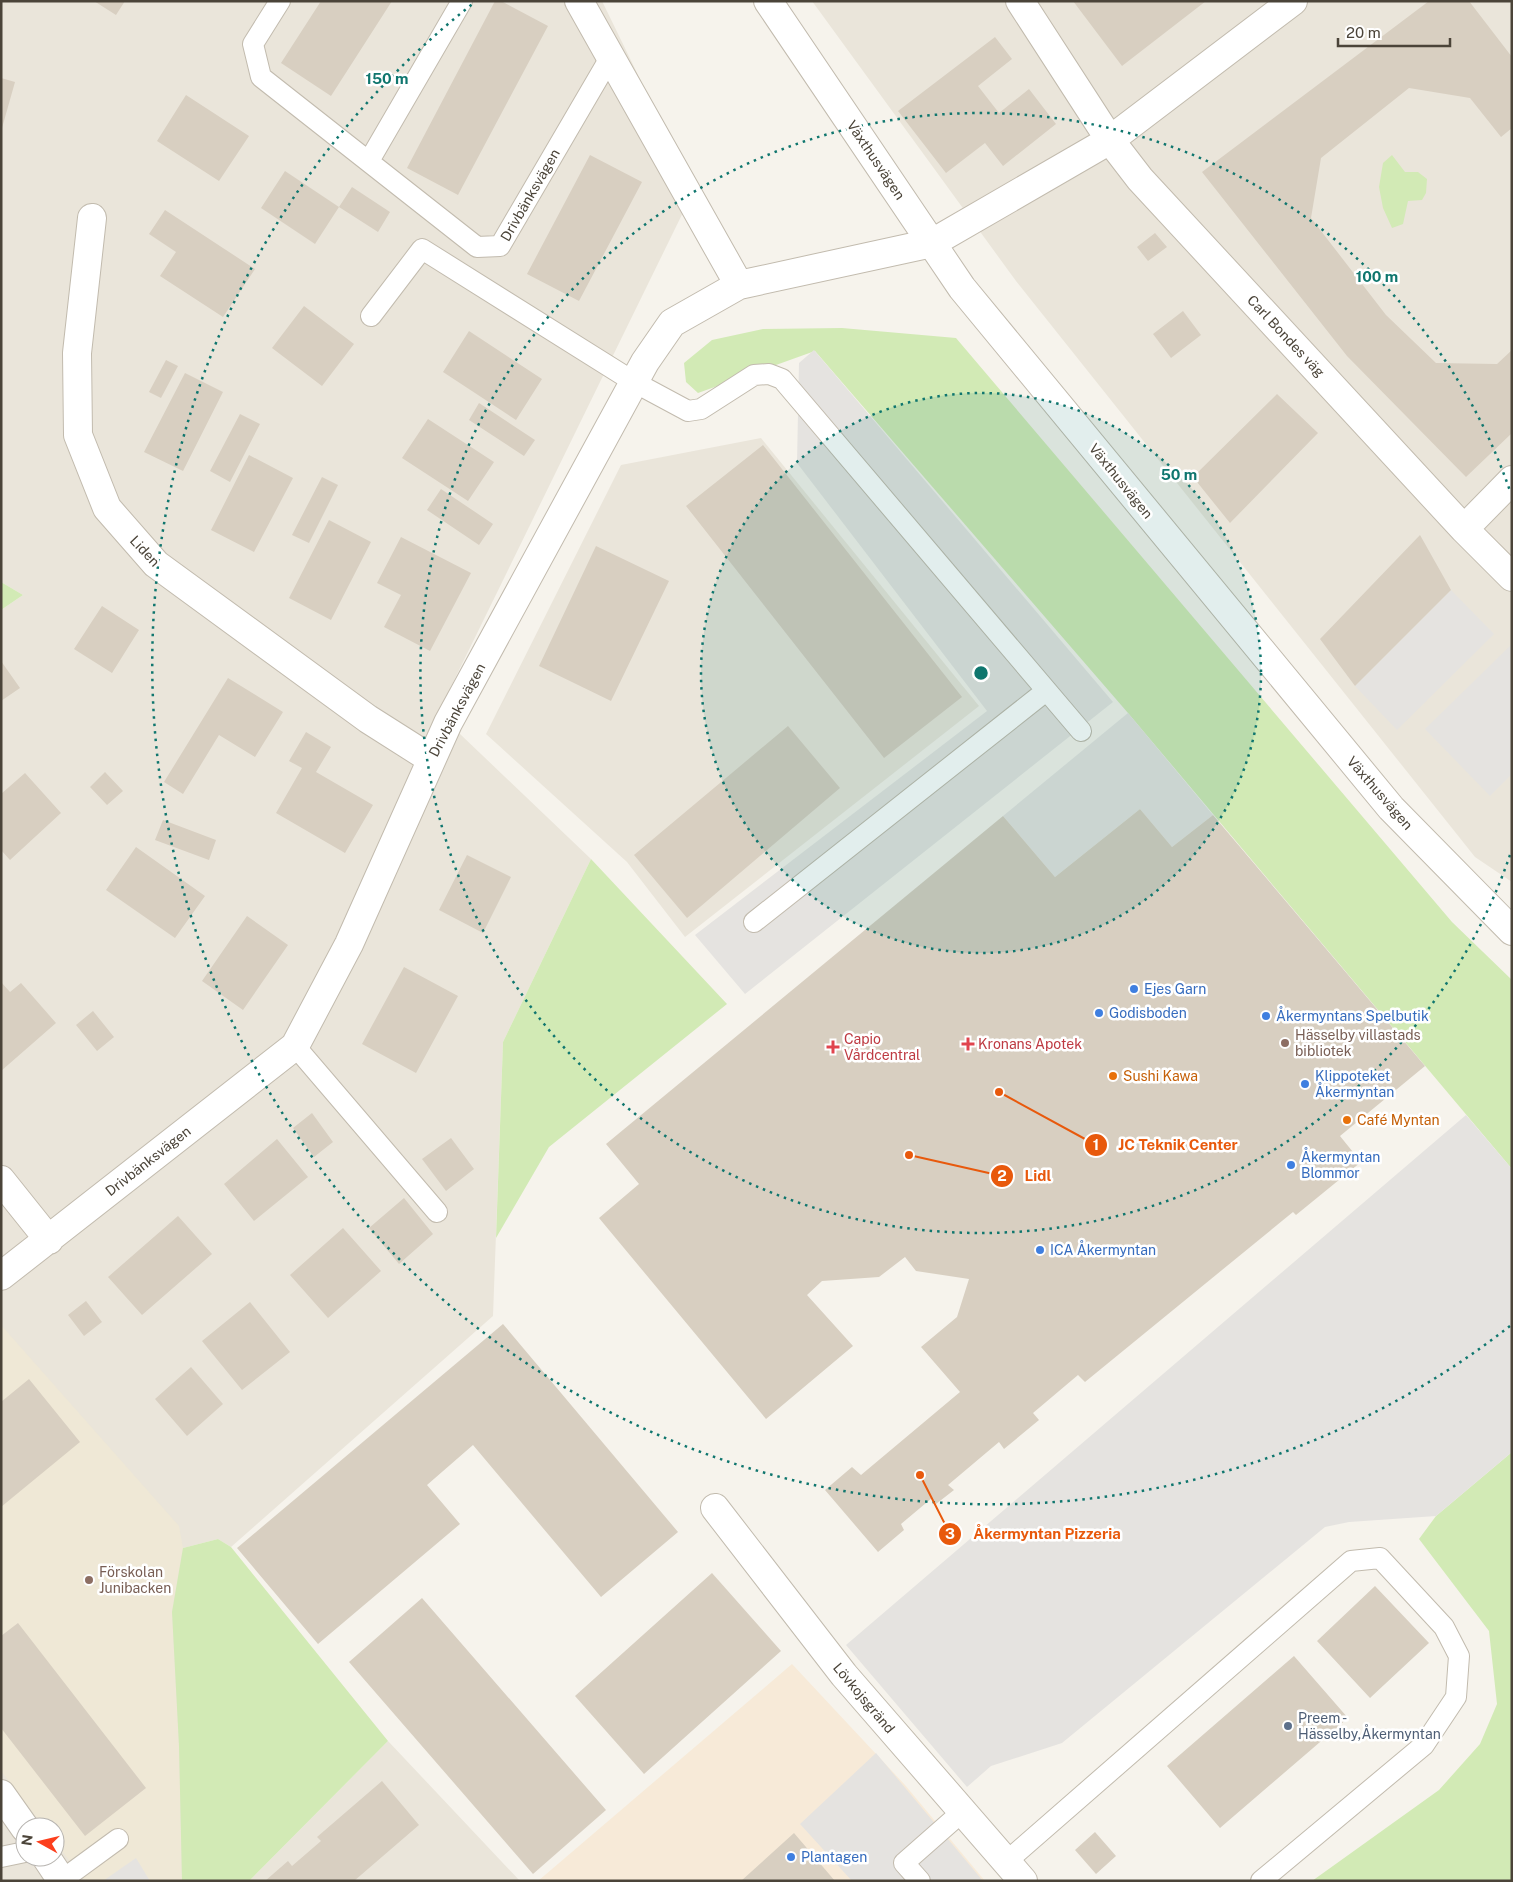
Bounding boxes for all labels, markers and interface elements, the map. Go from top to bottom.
scale bar [1338,15,1450,47]
text: 20 m [1346,24,1381,41]
text: 150 m [365,70,409,87]
street label: Växthusvägen [844,117,908,203]
street label: Drivbänksvägen [497,146,563,244]
text: 100 m [1356,268,1398,285]
street label: Carl Bondes väg [1244,292,1328,380]
street label: Växthusvägen [1086,440,1156,522]
text: 50 m [1161,466,1197,483]
street label: Liden [127,532,163,570]
street label: Drivbänksvägen [426,660,488,760]
centre of rings [972,664,990,682]
street label: Växthusvägen [1344,753,1416,833]
place label: Ejes Garn [1144,981,1206,997]
marker: Ejes Garn [1128,983,1140,995]
place label: Godisboden [1109,1005,1187,1021]
place label: Åkermyntans Spelbutik [1276,1006,1429,1024]
marker: Godisboden [1093,1007,1105,1019]
marker: Åkermyntans Spelbutik [1260,1010,1272,1022]
place label: Hässelby villastads bibliotek [1295,1027,1421,1059]
place label: Capio Vårdcentral [844,1031,920,1063]
place label: Kronans Apotek [978,1036,1082,1052]
marker: Hässelby villastads bibliotek [1279,1037,1291,1049]
marker: Kronans Apotek [962,1038,974,1050]
marker: Capio Vårdcentral [826,1040,840,1054]
place label: Sushi Kawa [1123,1068,1198,1084]
place label: Klippoteket Åkermyntan [1315,1068,1394,1100]
marker: Sushi Kawa [1107,1070,1119,1082]
marker: Klippoteket Åkermyntan [1299,1078,1311,1090]
place label: Café Myntan [1357,1112,1440,1128]
marker: Café Myntan [1341,1114,1353,1126]
street label: Drivbänksvägen [102,1123,194,1199]
callout: JC Teknik Center [1084,1130,1248,1160]
text: 1 [1093,1136,1099,1153]
text: JC Teknik Center [1118,1136,1238,1153]
place label: Åkermyntan Blommor [1301,1147,1380,1181]
marker: Åkermyntan Blommor [1285,1159,1297,1171]
callout: Lidl [990,1161,1061,1191]
text: 2 [997,1167,1007,1184]
text: Lidl [1025,1167,1051,1184]
place label: ICA Åkermyntan [1050,1240,1156,1258]
marker: ICA Åkermyntan [1034,1244,1046,1256]
callout: Åkermyntan Pizzeria [938,1519,1130,1549]
text: Åkermyntan Pizzeria [973,1524,1121,1542]
text: 3 [945,1525,955,1542]
place label: Förskolan Junibacken [99,1564,171,1596]
marker: Förskolan Junibacken [83,1574,95,1586]
street label: Lövkojsgränd [830,1660,898,1736]
place label: Preem - Hässelby,Åkermyntan [1298,1710,1441,1742]
marker: Preem - Hässelby,Åkermyntan [1282,1720,1294,1732]
north arrow [15,1817,65,1867]
text: N [18,1834,36,1847]
place label: Plantagen [801,1849,867,1865]
marker: Plantagen [785,1851,797,1863]

